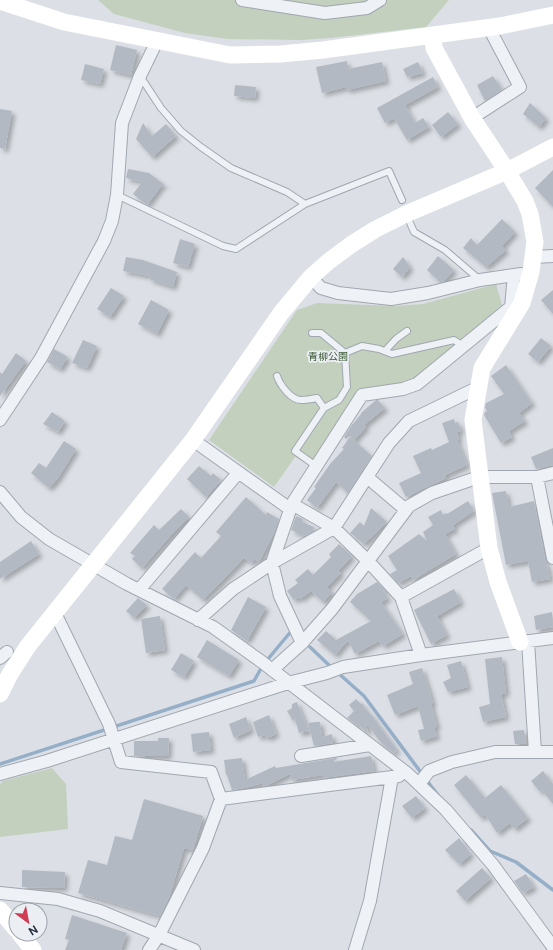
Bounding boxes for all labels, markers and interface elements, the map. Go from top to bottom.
park label: 青柳公園 [308,350,348,362]
north arrow [8,902,48,942]
text: N [26,923,40,938]

